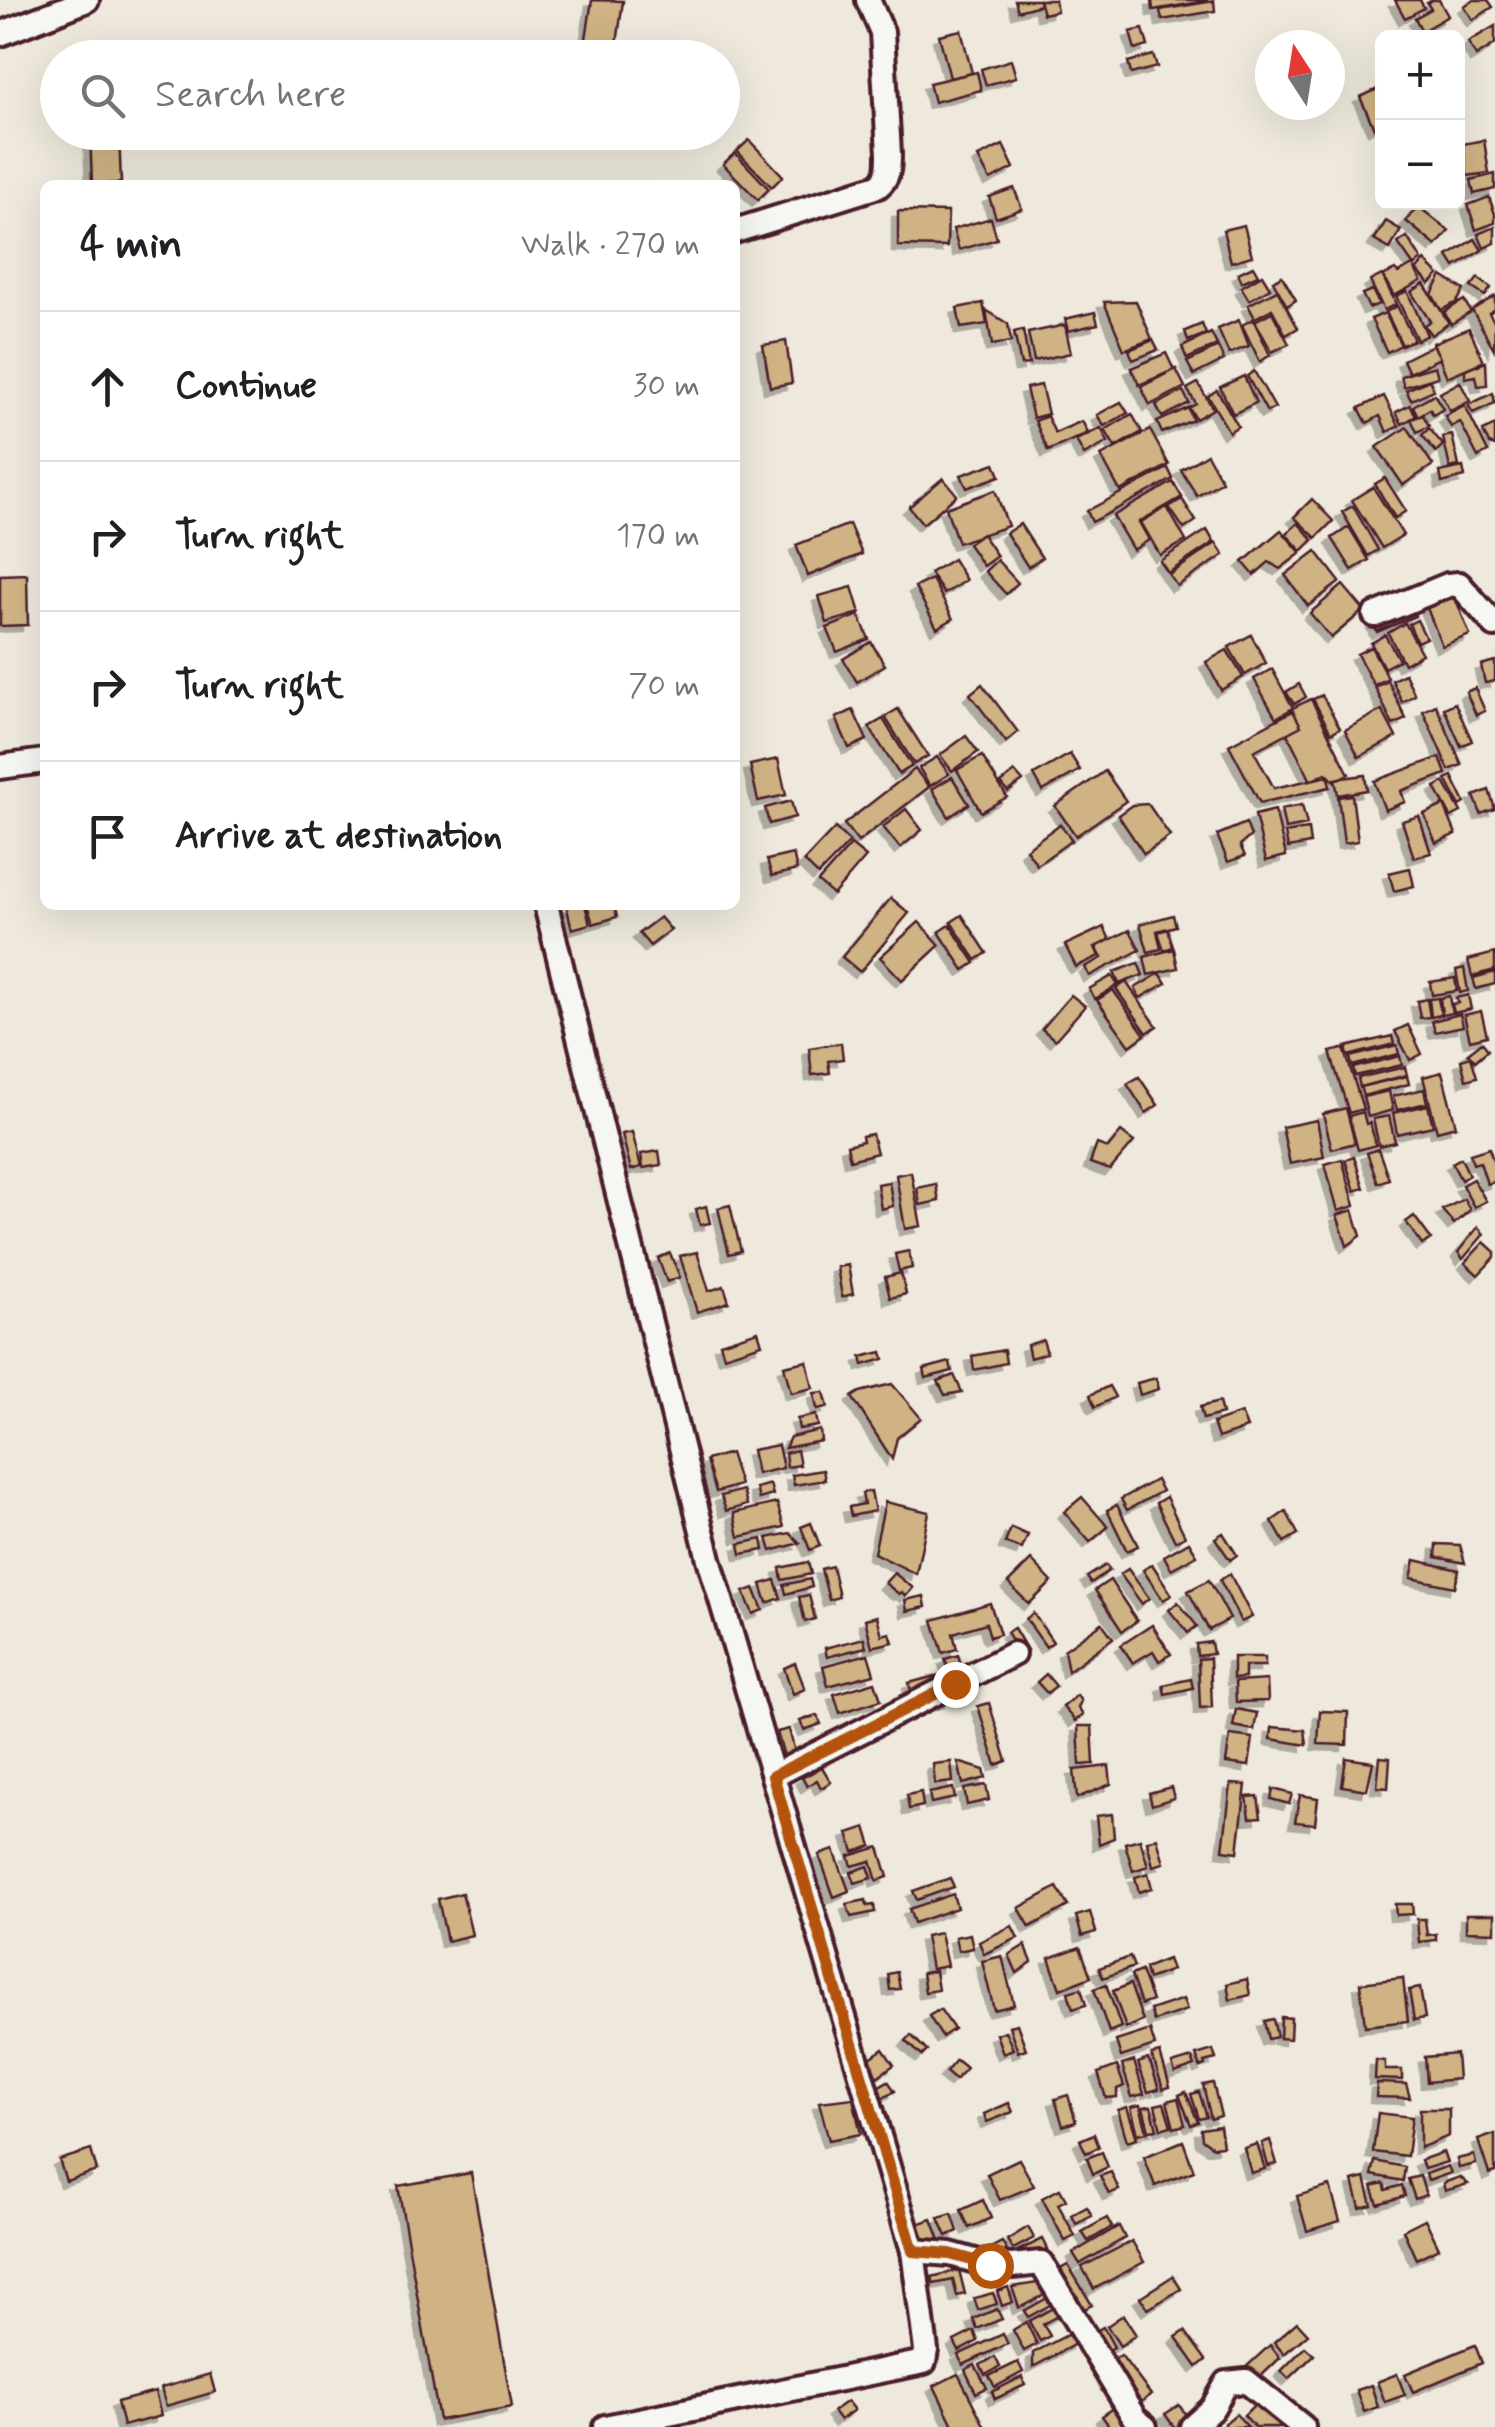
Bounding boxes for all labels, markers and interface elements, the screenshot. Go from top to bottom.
north arrow [1255,30,1345,120]
map controls [1375,30,1465,210]
button: + [1375,30,1465,120]
search box [40,40,740,150]
icon: search [75,68,130,123]
text: Search here [155,71,346,120]
button: − [1375,120,1465,210]
text: 4 min [80,218,182,273]
text: Walk · 270 m [521,224,700,266]
icon: ahead [80,359,135,414]
text: Continue [175,362,317,411]
text: 30 m [633,365,700,407]
icon: right [80,509,135,564]
text: Turn right [175,512,344,561]
text: 170 m [616,515,700,557]
icon: right [80,659,135,714]
text: Turn right [175,662,344,711]
text: 70 m [628,665,700,707]
icon: arrive [80,809,135,864]
text: Arrive at destination [175,812,502,861]
route end [933,1662,979,1708]
route start [968,2243,1014,2289]

